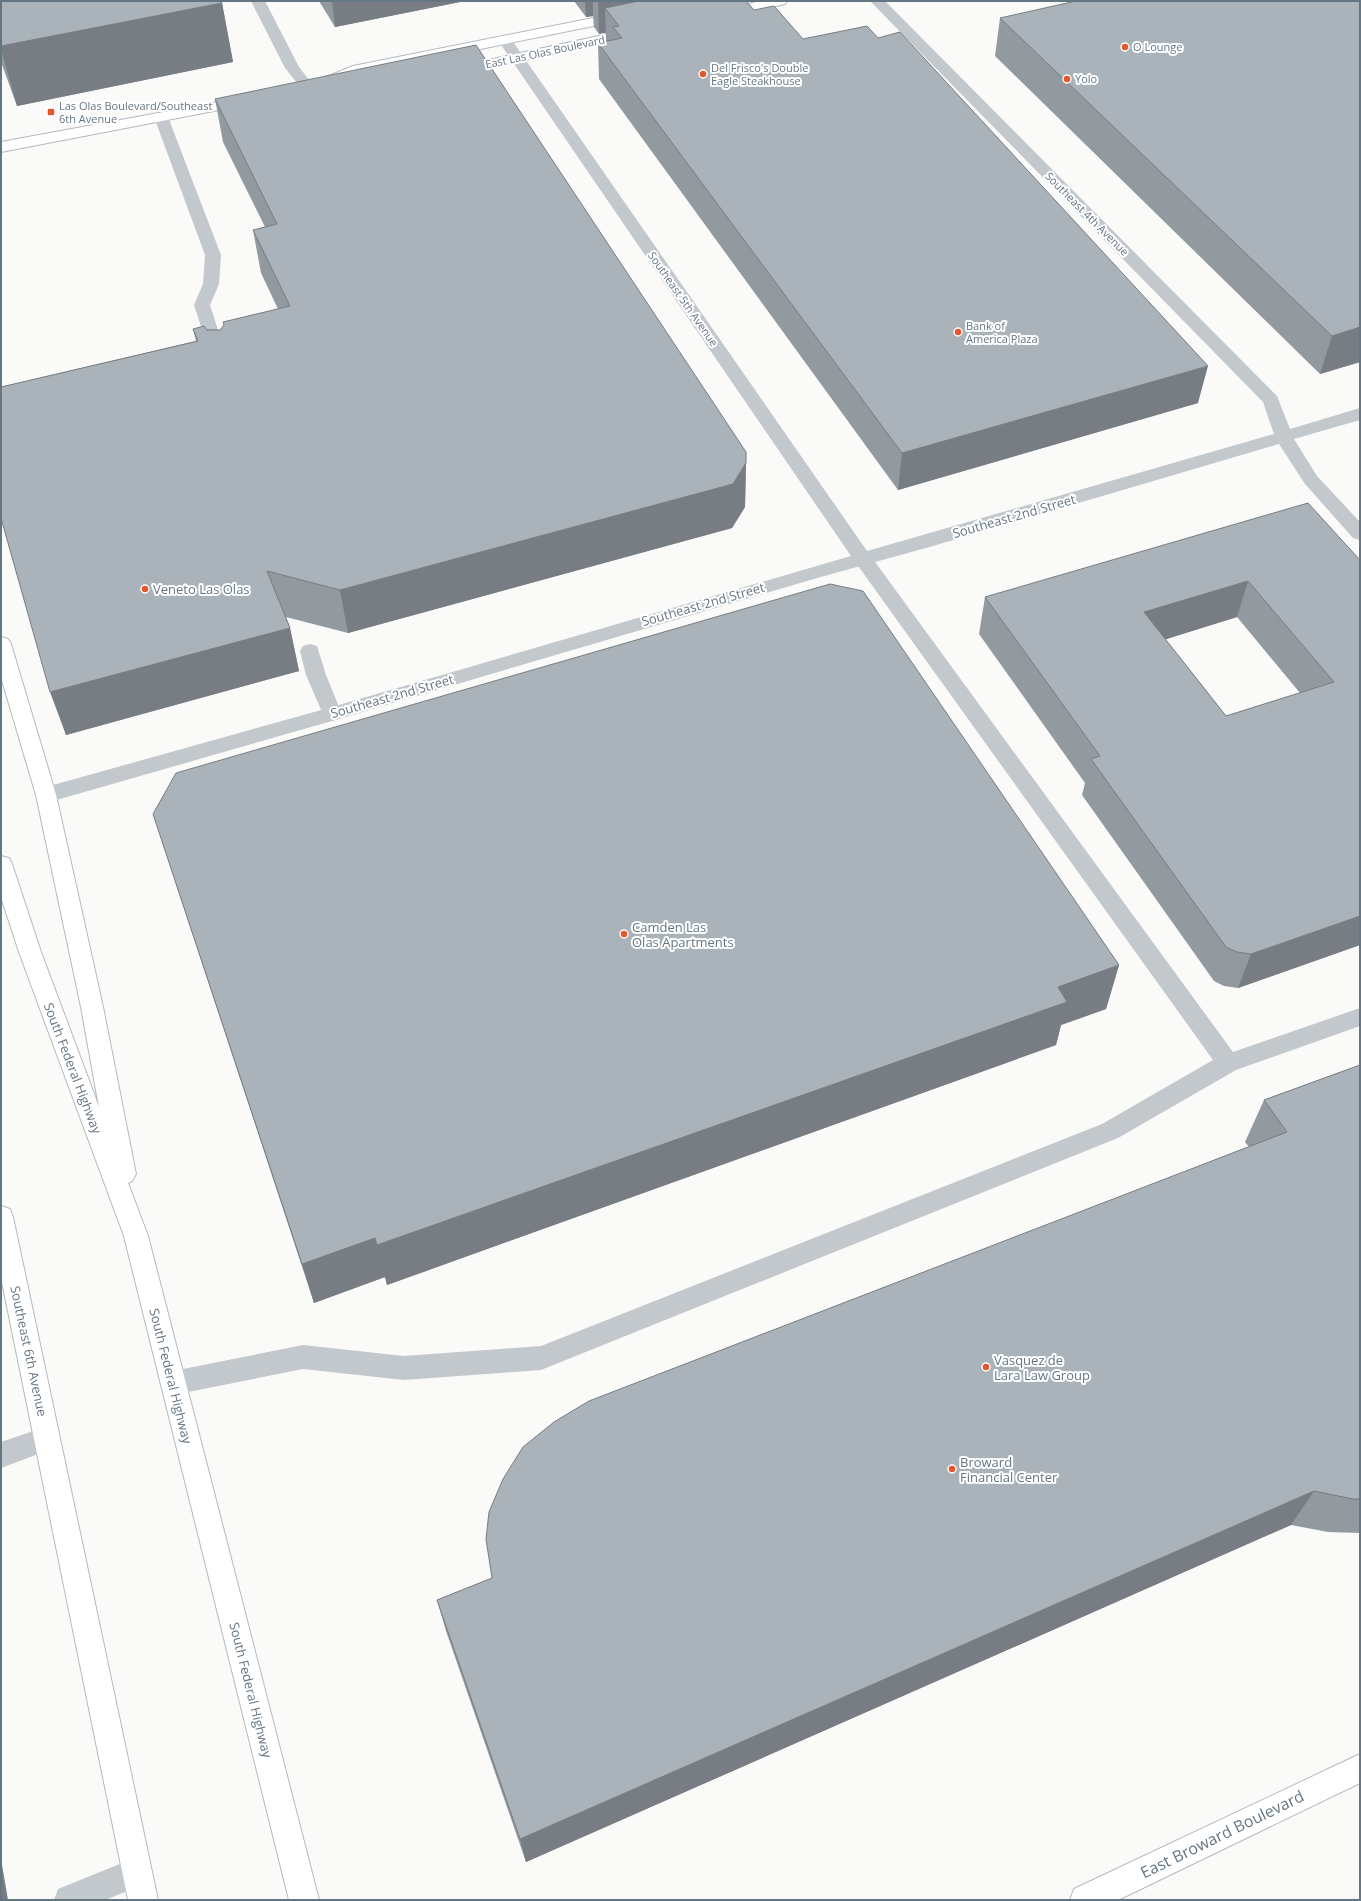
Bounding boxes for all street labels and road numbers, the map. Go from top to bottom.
street label: East Las Olas Boulevard [484,31,606,72]
street label: Southeast 4th Avenue [1042,169,1132,259]
street label: Southeast 5th Avenue [645,248,722,349]
street label: Southeast 2nd Street [950,490,1078,542]
street label: Southeast 2nd Street [639,578,767,630]
street label: Southeast 2nd Street [328,670,456,722]
street label: South Federal Highway [40,1000,106,1137]
street label: Southeast 6th Avenue [6,1284,52,1418]
street label: South Federal Highway [145,1306,197,1446]
street label: South Federal Highway [225,1620,277,1760]
street label: East Broward Boulevard [1136,1785,1308,1883]

